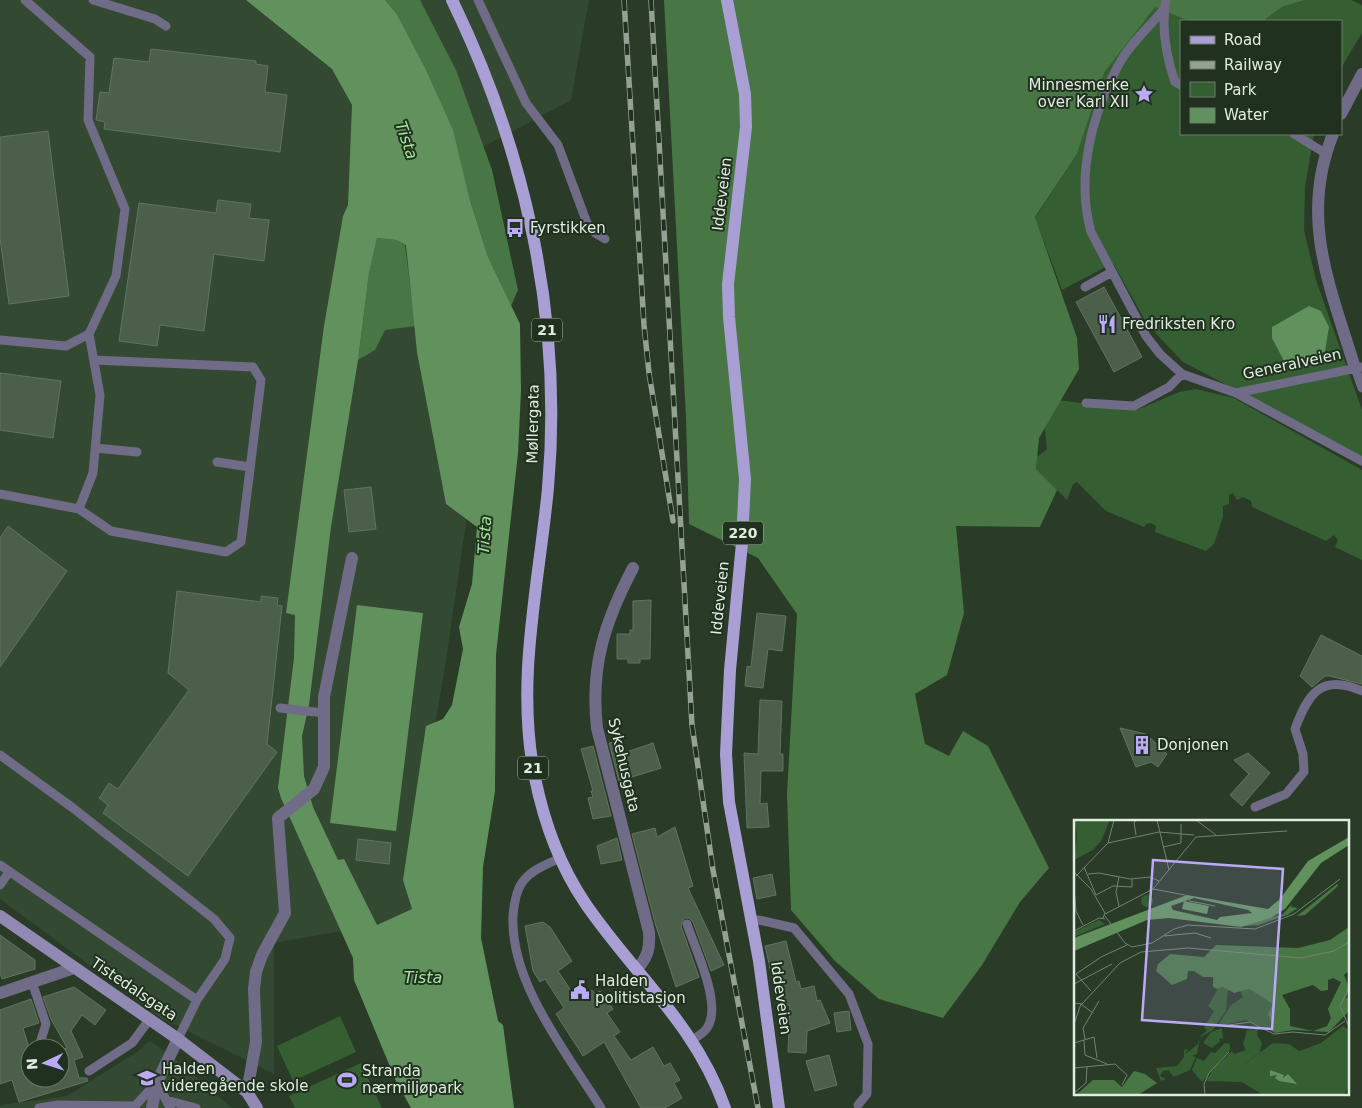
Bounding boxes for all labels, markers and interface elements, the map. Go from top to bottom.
legend [1180,20,1342,135]
text: Road [1224,31,1262,49]
text: Railway [1224,56,1282,74]
place label: Minnesmerke over Karl XII [1028,76,1129,111]
text: Park [1224,81,1257,99]
place icon: Minnesmerke over Karl XII [1133,83,1155,105]
text: Water [1224,106,1269,124]
water label: Tista [391,119,422,162]
street label: Iddeveien [709,156,735,232]
bus stop icon: Fyrstikken [504,217,526,239]
place label: Fyrstikken [530,219,606,237]
restaurant icon: Fredriksten Kro [1096,313,1118,335]
place label: Fredriksten Kro [1122,315,1235,333]
road number: 21 [532,318,562,342]
street label: Generalveien [1241,345,1343,383]
street label: Møllergata [523,384,543,464]
water label: Tista [474,515,495,555]
road number: 220 [723,522,763,544]
street label: Iddeveien [707,560,733,636]
street label: Sykehusgata [604,716,644,814]
building icon: Donjonen [1131,734,1153,756]
place label: Donjonen [1157,736,1229,754]
road number: 21 [518,756,548,780]
inset map [1074,820,1350,1096]
street label: Tistedalsgata [87,953,181,1024]
street label: Iddeveien [767,960,795,1036]
water label: Tista [404,968,442,987]
place label: Halden politistasjon [595,972,686,1007]
public building icon: Halden politistasjon [569,979,591,1001]
north arrow [20,1038,70,1088]
text: N [24,1058,40,1070]
place label: Halden videregående skole [162,1060,308,1095]
place label: Stranda nærmiljøpark [362,1062,462,1097]
school or university icon: Halden videregående skole [136,1067,158,1089]
sports icon: Stranda nærmiljøpark [336,1069,358,1091]

